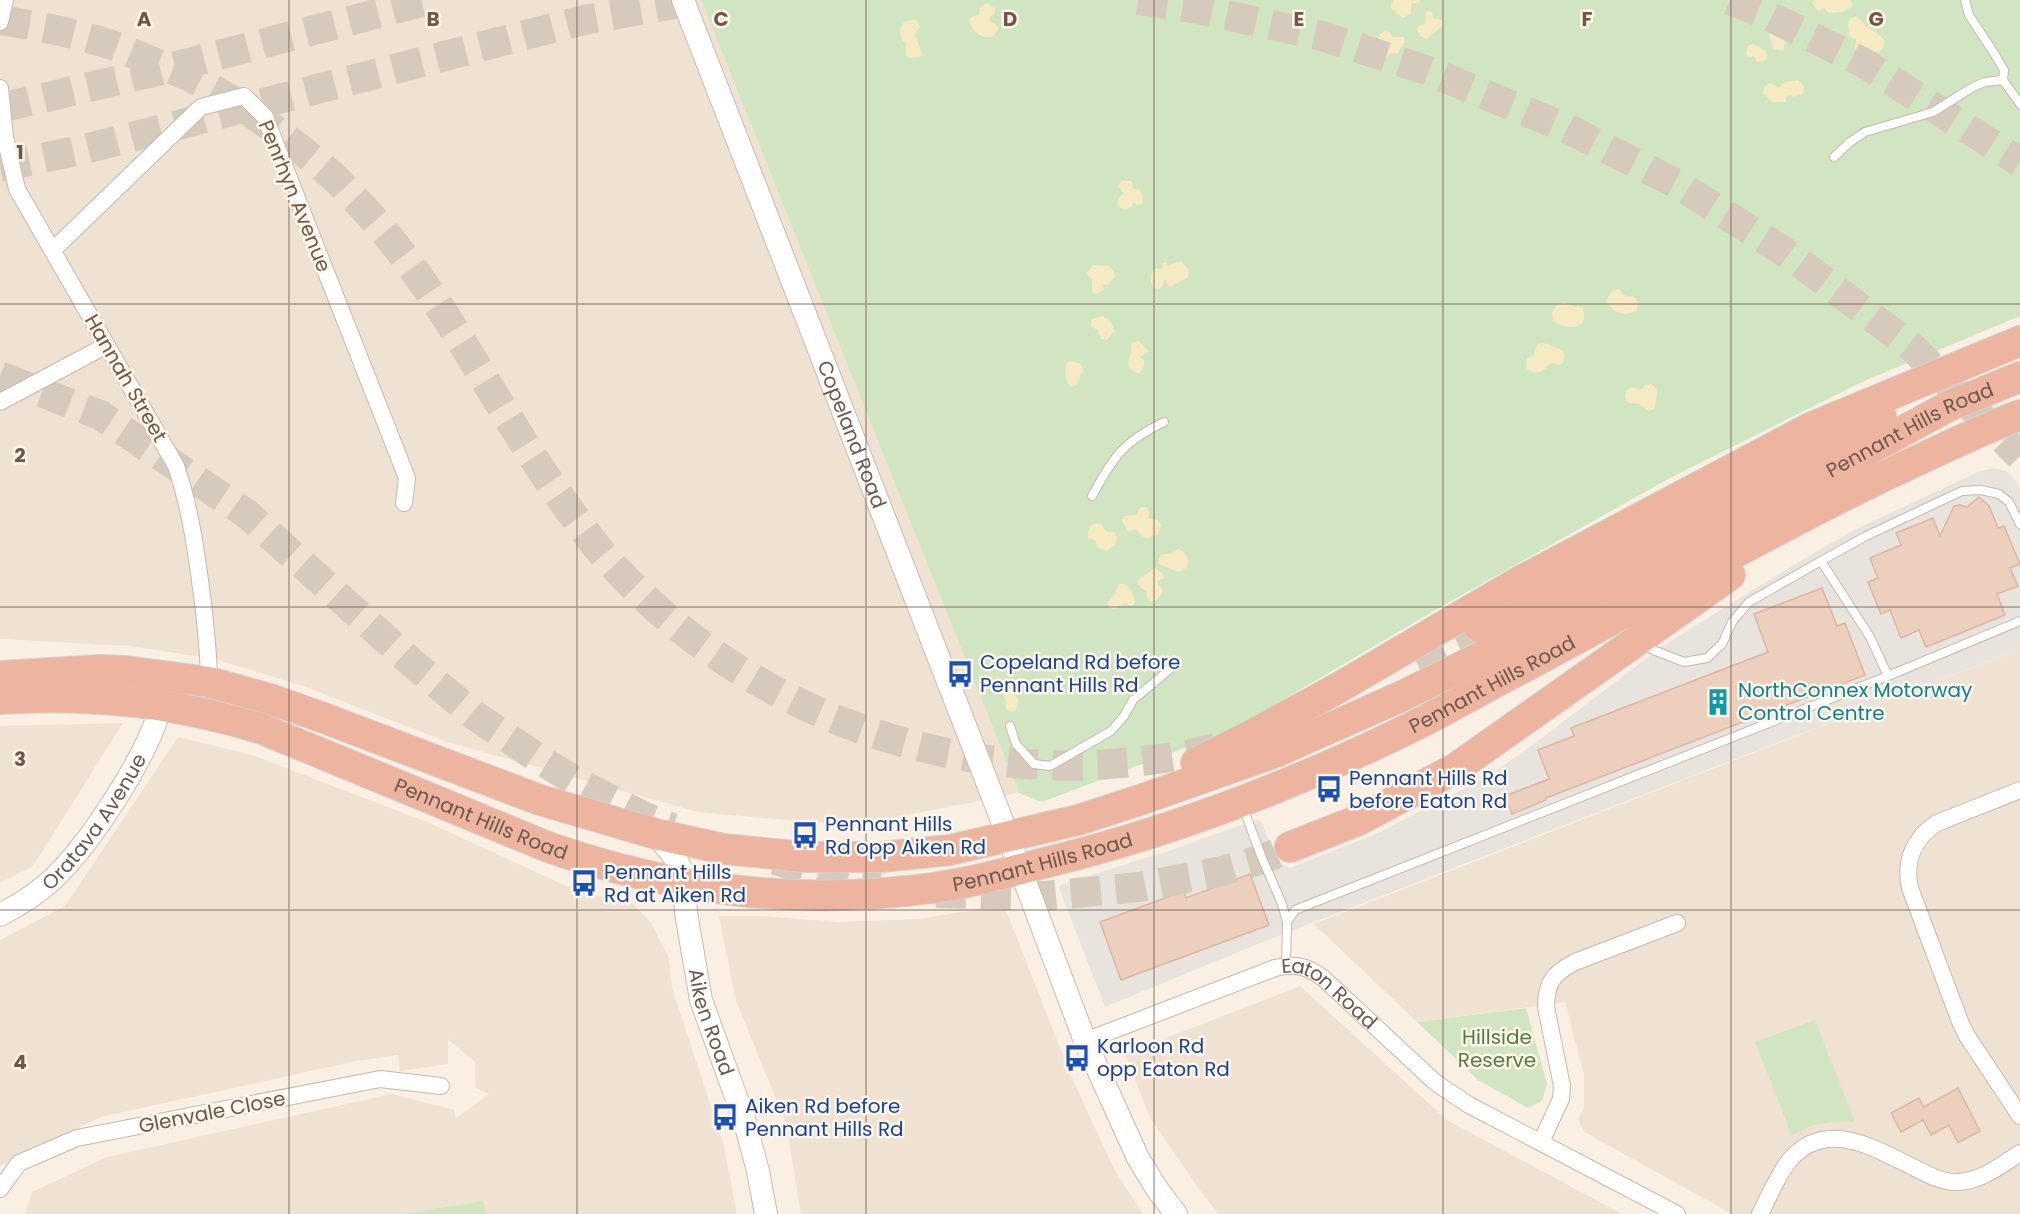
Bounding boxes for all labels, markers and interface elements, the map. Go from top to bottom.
text: A [137,5,152,33]
text: B [426,5,440,33]
text: C [713,5,729,33]
text: D [1003,5,1017,33]
text: E [1294,5,1304,33]
text: F [1582,5,1593,33]
text: G [1868,5,1884,33]
street label: Penrhyn Avenue [252,116,338,276]
text: 1 [16,138,24,166]
street label: Hannah Street [78,309,174,447]
street label: Copeland Road [810,356,893,512]
street label: Pennant Hills Road [1821,375,1998,484]
text: 2 [14,441,26,469]
street label: Pennant Hills Road [1404,628,1580,740]
place label: Copeland Rd before Pennant Hills Rd [980,648,1180,699]
bus stop icon: Copeland Rd before Pennant Hills Rd [945,659,975,689]
place label: NorthConnex Motorway Control Centre [1738,676,1972,727]
building icon: NorthConnex Motorway Control Centre [1703,687,1733,717]
text: 3 [14,745,26,773]
street label: Oratava Avenue [36,748,153,897]
place label: Pennant Hills Rd before Eaton Rd [1349,764,1508,815]
street label: Pennant Hills Road [390,771,571,867]
bus stop icon: Pennant Hills Rd before Eaton Rd [1314,774,1344,804]
place label: Pennant Hills Rd opp Aiken Rd [825,810,986,861]
bus stop icon: Pennant Hills Rd opp Aiken Rd [790,820,820,850]
street label: Pennant Hills Road [950,825,1136,899]
place label: Pennant Hills Rd at Aiken Rd [604,858,746,909]
bus stop icon: Pennant Hills Rd at Aiken Rd [569,868,599,898]
street label: Eaton Road [1280,951,1383,1035]
street label: Aiken Road [682,966,741,1079]
park label: Hillside Reserve [1458,1023,1536,1074]
place label: Karloon Rd opp Eaton Rd [1097,1032,1230,1083]
bus stop icon: Karloon Rd opp Eaton Rd [1062,1043,1092,1073]
text: 4 [13,1048,27,1076]
street label: Glenvale Close [136,1084,288,1140]
place label: Aiken Rd before Pennant Hills Rd [745,1092,904,1143]
bus stop icon: Aiken Rd before Pennant Hills Rd [710,1102,740,1132]

